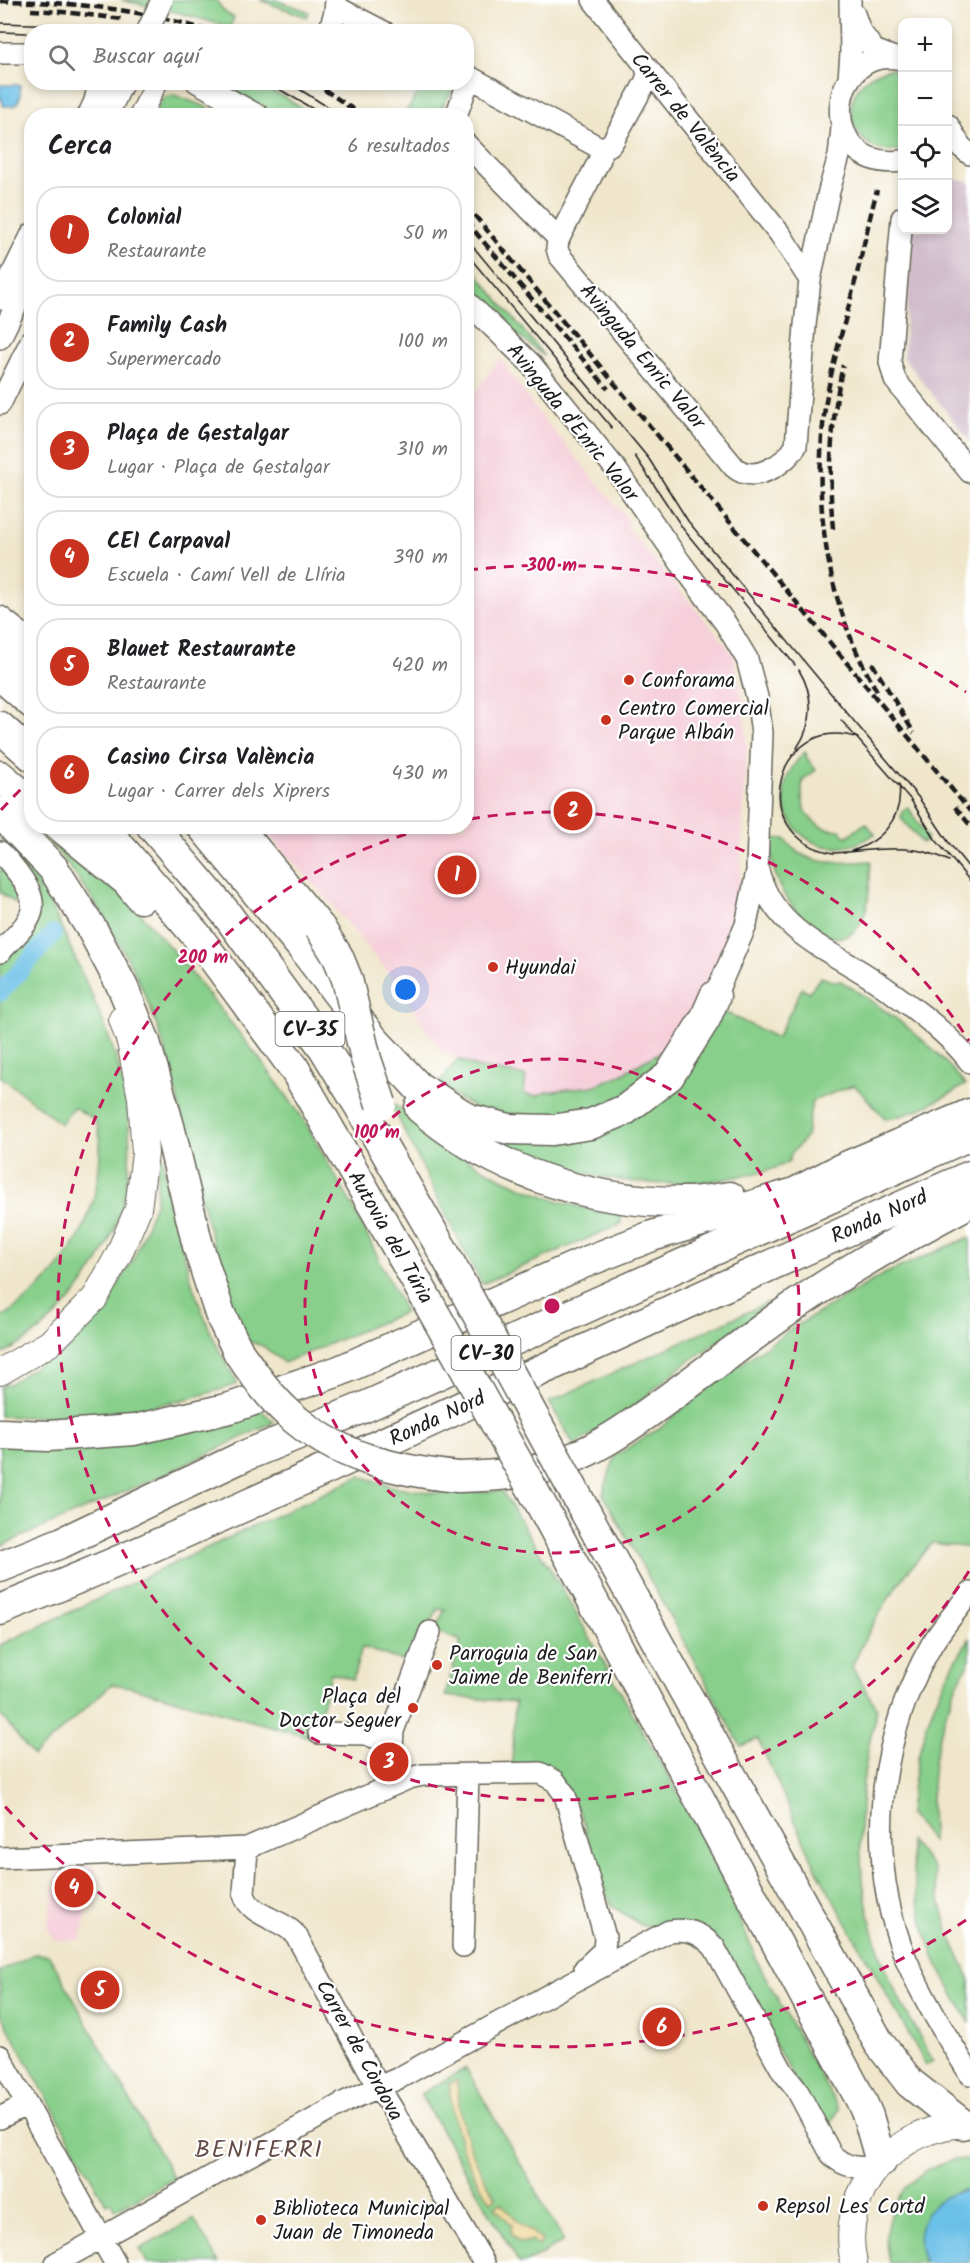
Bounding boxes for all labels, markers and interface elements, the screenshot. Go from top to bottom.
map controls [898,18,952,234]
button: + [898,18,952,72]
search box [24,24,474,90]
text: Buscar aquí [93,40,200,75]
icon: search [45,41,78,74]
street label: Carrer de València [622,45,748,191]
button: − [898,72,952,126]
text: Cerca [48,126,112,168]
button: locate [898,126,952,180]
text: 6 resultados [348,131,450,163]
button: layers [898,180,952,234]
text: Colonial [107,201,181,236]
text: 1 [66,218,73,250]
text: 50 m [403,218,448,250]
text: Restaurante [107,236,206,268]
street label: Avinguda Enric Valor [571,276,714,438]
text: Family Cash [107,309,227,344]
text: 2 [64,326,75,358]
text: 100 m [398,326,448,358]
street label: Avinguda d'Enric Valor [497,336,647,510]
text: Supermercado [107,344,221,376]
text: Plaça de Gestalgar [107,417,289,452]
text: 3 [64,434,75,466]
text: 310 m [396,434,448,466]
text: Lugar · Plaça de Gestalgar [107,452,330,484]
text: CEI Carpaval [107,525,230,560]
text: 4 [64,542,75,574]
text: 390 m [393,542,448,574]
text: 300 m [526,552,577,581]
text: Escuela · Camí Vell de Llíria [107,560,346,592]
text: Blauet Restaurante [107,633,296,668]
text: 5 [64,650,75,682]
text: 420 m [391,650,448,682]
place label: Conforama [641,665,735,698]
text: Restaurante [107,668,206,700]
marker: Conforama [622,673,636,687]
place label: Centro Comercial Parque Albán [618,693,769,750]
marker: Centro Comercial Parque Albán [599,713,613,727]
text: Casino Cirsa València [107,741,314,776]
text: 6 [64,758,75,790]
text: 430 m [392,758,448,790]
text: Lugar · Carrer dels Xiprers [107,776,330,808]
pin: 2 [554,788,592,834]
pin: 1 [438,852,476,898]
text: 200 m [178,944,229,973]
place label: Hyundai [505,952,577,985]
marker: Hyundai [486,960,500,974]
your location [391,975,420,1004]
road number: CV-35 [276,1012,344,1046]
text: 100 m [354,1119,400,1148]
street label: Autovia del Túria [338,1165,441,1311]
street label: Ronda Nord [826,1181,934,1253]
centre of rings [542,1296,562,1316]
road number: CV-30 [452,1336,520,1370]
street label: Ronda Nord [384,1382,492,1456]
place label: Parroquia de San Jaime de Beniferri [449,1638,613,1695]
marker: Parroquia de San Jaime de Beniferri [430,1658,444,1672]
place label: Plaça del Doctor Seguer [279,1681,402,1738]
marker: Plaça del Doctor Seguer [406,1701,420,1715]
pin: 3 [370,1740,408,1784]
pin: 4 [54,1866,94,1910]
pin: 5 [80,1968,120,2012]
street label: Carrer de Còrdova [306,1974,411,2127]
pin: 6 [642,2004,682,2050]
district label: BENIFERRI [195,2131,323,2170]
place label: Repsol Les Cortd [775,2191,925,2224]
place label: Biblioteca Municipal Juan de Timoneda [273,2193,449,2250]
marker: Repsol Les Cortd [756,2199,770,2213]
marker: Biblioteca Municipal Juan de Timoneda [254,2213,268,2227]

